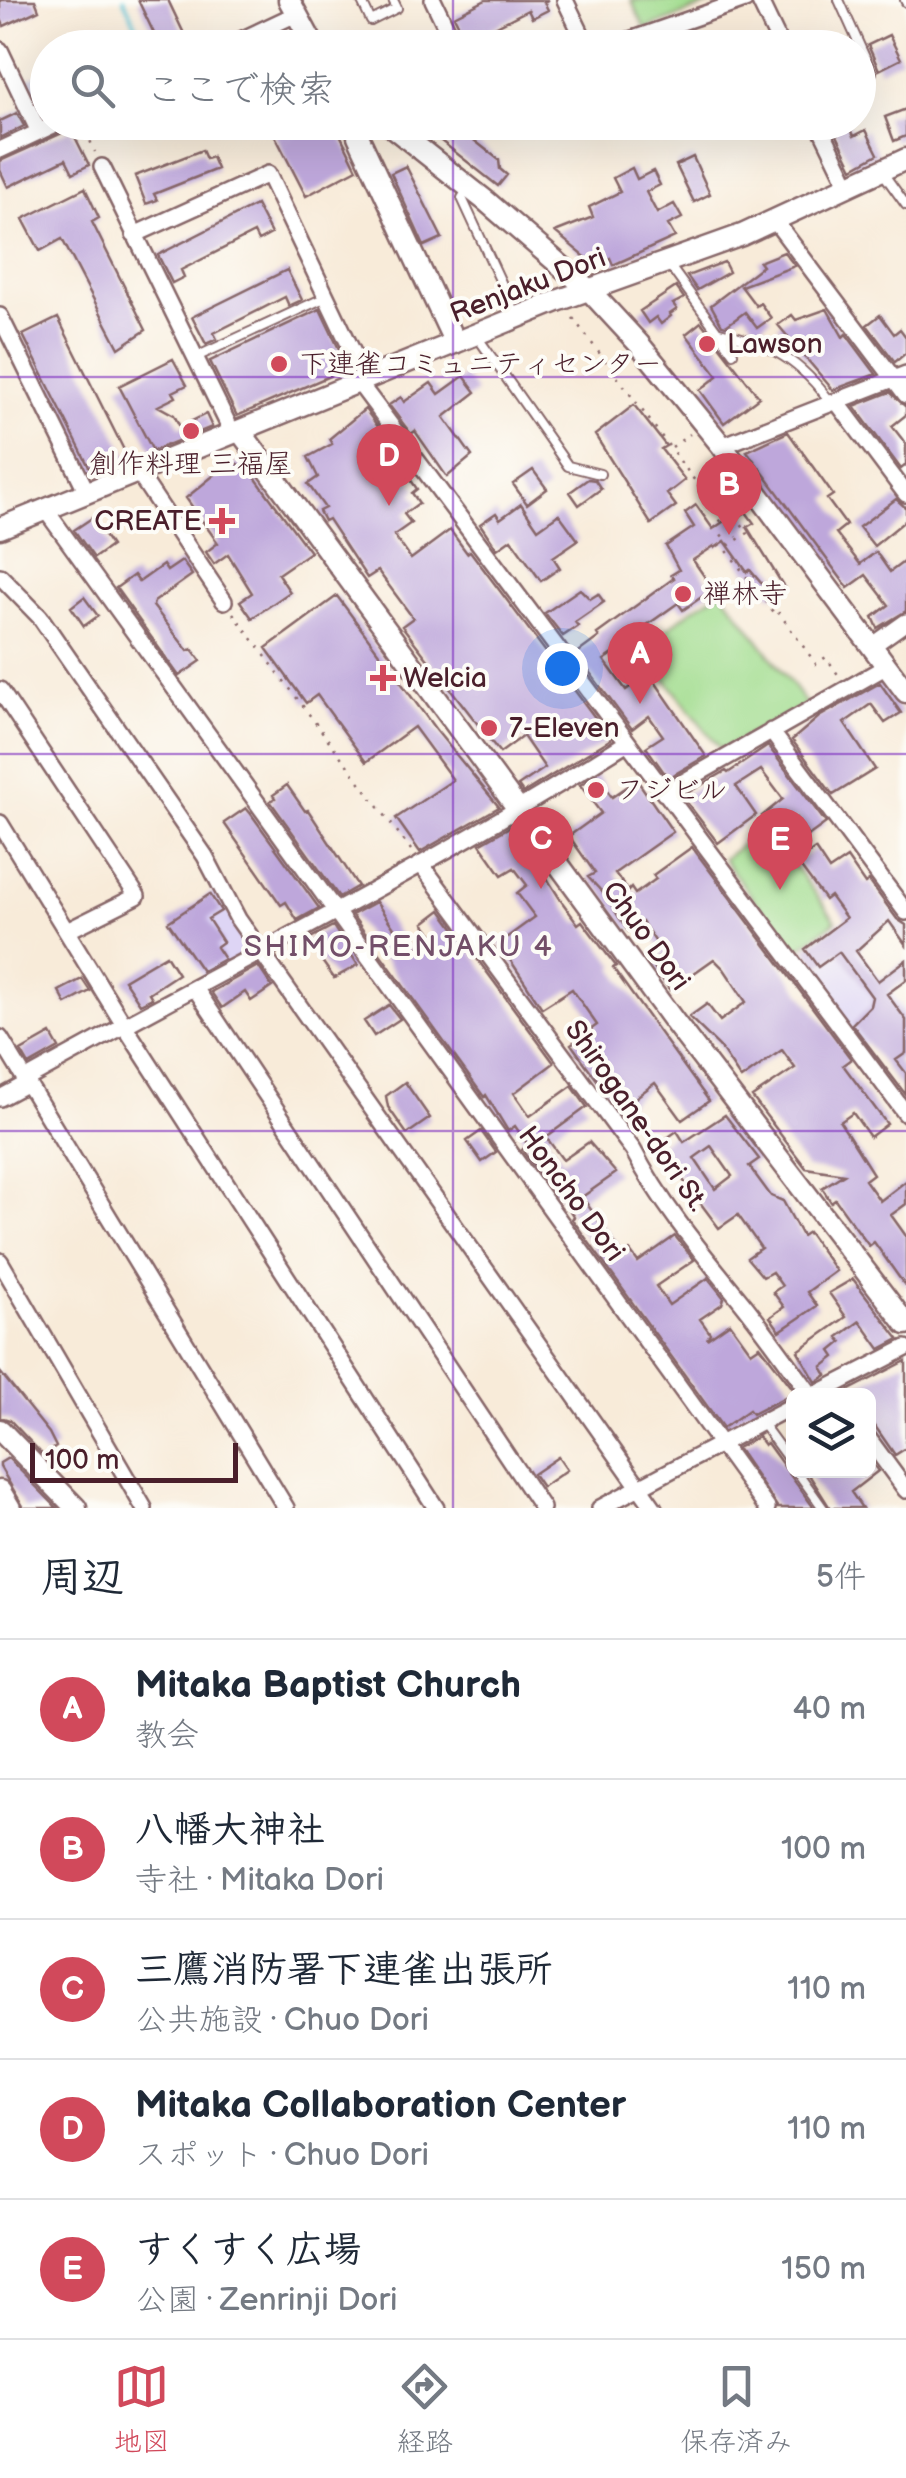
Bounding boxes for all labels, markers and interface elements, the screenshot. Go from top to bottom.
search box [30,30,876,140]
icon: search [65,58,120,113]
text: ここで検索 [145,68,335,113]
street label: Renjaku Dori [445,241,611,331]
place label: Lawson [727,328,822,361]
marker: Lawson [696,333,718,355]
place label: 下連雀コミュニティセンター [299,348,662,381]
marker: 下連雀コミュニティセンター [268,353,290,375]
marker: 創作料理 三福屋 [180,420,202,442]
pin: D [356,424,422,506]
place label: 創作料理 三福屋 [89,448,293,481]
pin: B [696,452,762,535]
place label: CREATE [94,505,202,538]
marker: CREATE [211,510,233,532]
place label: 禅林寺 [703,578,787,611]
marker: 禅林寺 [672,583,694,605]
pin: A [608,622,672,704]
your location [537,643,588,694]
place label: Welcia [403,662,487,695]
marker: Welcia [372,667,394,689]
place label: 7-Eleven [509,712,620,745]
marker: 7-Eleven [478,717,500,739]
place label: フジビル [616,774,727,807]
marker: フジビル [585,779,607,801]
pin: C [508,806,574,889]
pin: E [748,808,812,890]
street label: Chuo Dori [595,875,697,997]
district label: SHIMO-RENJAKU 4 [244,929,554,965]
street label: Shirogane-dori St. [558,1014,714,1218]
street label: Honcho Dori [511,1120,631,1268]
map controls [786,1388,876,1478]
button: layers [786,1388,876,1478]
scale bar [30,1438,238,1482]
text: 100 m [45,1444,119,1477]
text: 周辺 [40,1553,124,1604]
text: 5件 [816,1558,866,1597]
text: Mitaka Baptist Church [135,1663,521,1708]
text: A [63,1690,82,1729]
text: 40 m [793,1690,866,1729]
text: 教会 [135,1716,199,1755]
text: 八幡大神社 [135,1808,325,1853]
text: B [61,1830,84,1869]
text: 100 m [781,1830,866,1869]
text: 寺社 · Mitaka Dori [135,1861,384,1900]
text: 三鷹消防署下連雀出張所 [135,1948,553,1993]
text: C [61,1970,84,2009]
text: 110 m [787,1970,866,2009]
text: 公共施設 · Chuo Dori [135,2001,429,2040]
text: Mitaka Collaboration Center [135,2083,626,2128]
text: D [61,2110,84,2149]
text: 110 m [787,2110,866,2149]
text: スポット · Chuo Dori [135,2136,429,2175]
text: すくすく広場 [135,2228,361,2273]
text: E [62,2250,83,2289]
text: 150 m [781,2250,866,2289]
text: 公園 · Zenrinji Dori [135,2281,397,2320]
tab: 地図 [114,2359,170,2459]
tab: 経路 [397,2359,453,2459]
tab: 保存済み [680,2359,792,2459]

